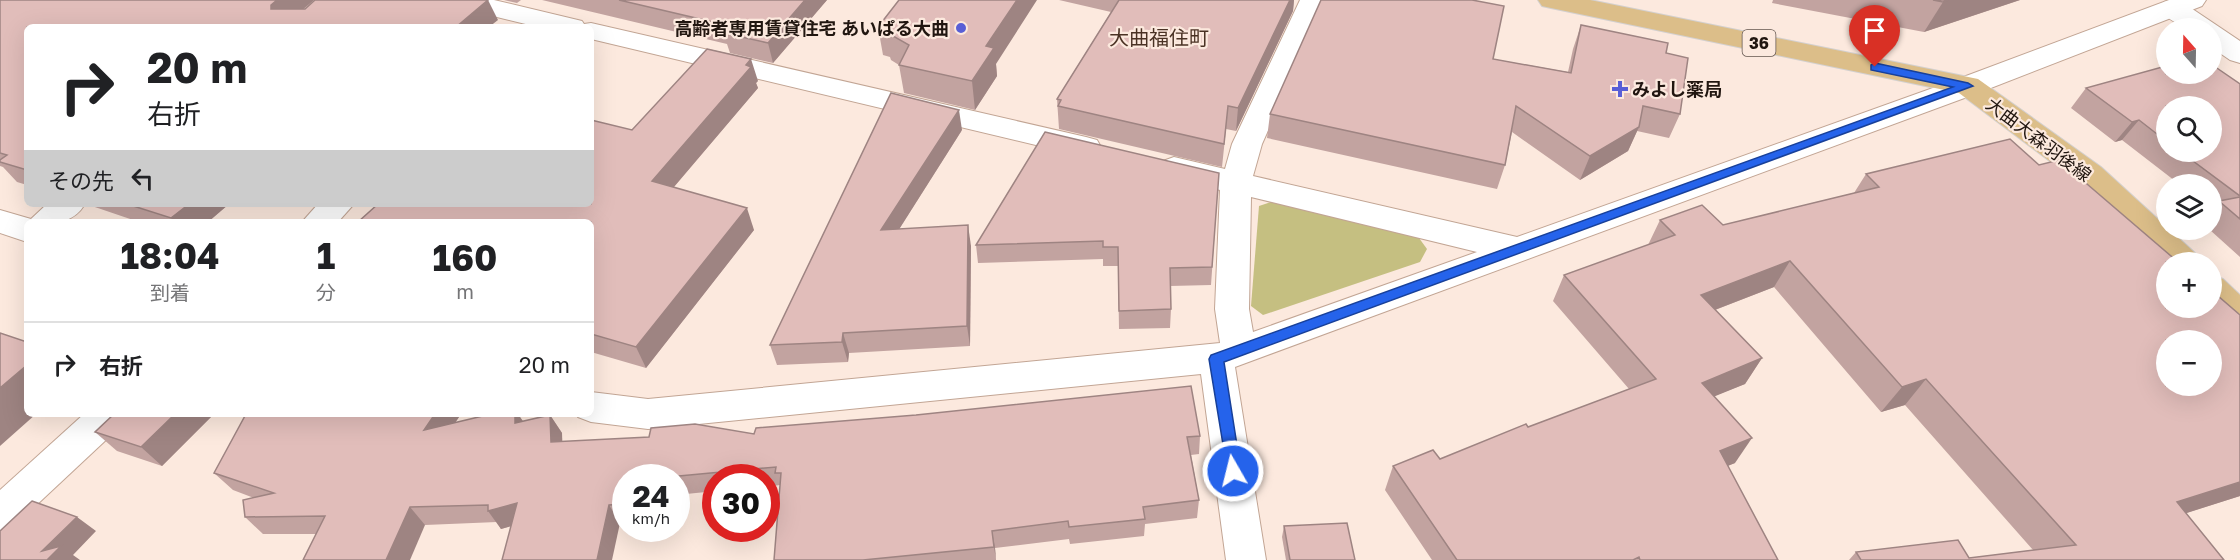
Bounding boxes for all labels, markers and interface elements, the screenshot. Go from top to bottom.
pin [1849,5,1900,67]
icon: arrive [1858,14,1891,47]
place label: 高齢者専用賃貸住宅 あいぱる大曲 [675,17,949,39]
north arrow [2156,18,2222,84]
map controls [2156,18,2222,396]
marker: 高齢者専用賃貸住宅 あいぱる大曲 [954,21,968,35]
district label: 大曲福住町 [1109,25,1209,49]
road number: 36 [1742,30,1776,56]
text: 20 m [147,42,247,92]
icon: right [48,48,126,126]
place label: みよし薬局 [1632,78,1722,100]
marker: みよし薬局 [1613,82,1627,96]
street label: 大曲大森羽後線 [1982,92,2096,186]
button: search [2156,96,2222,162]
text: 右折 [147,98,201,130]
icon: left [126,162,159,195]
text: その先 [48,167,114,194]
button: layers [2156,174,2222,240]
text: 18:04 [121,234,220,277]
text: 1 [317,234,335,277]
text: 160 [433,236,497,279]
button: + [2156,252,2222,318]
text: m [456,279,474,303]
text: 到着 [150,280,190,304]
text: 分 [316,280,336,304]
button: − [2156,330,2222,396]
icon: right [48,348,81,381]
text: 20 m [519,351,570,378]
text: 右折 [99,352,143,379]
position arrow [1201,439,1265,503]
speed limit sign: 30 [702,464,780,542]
text: 24 [632,478,670,514]
text: km/h [632,509,670,527]

